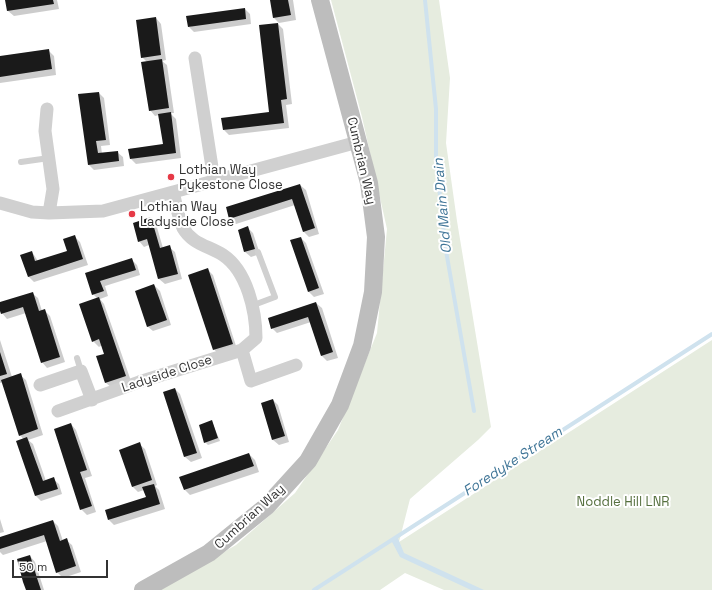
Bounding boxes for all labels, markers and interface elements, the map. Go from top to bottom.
street label: Cumbrian Way [343,116,379,206]
water label: Old Main Drain [430,158,456,254]
place label: Lothian Way Pykestone Close [179,162,283,193]
marker: Lothian Way Pykestone Close [166,172,176,182]
place label: Lothian Way Ladyside Close [140,199,234,230]
marker: Lothian Way Ladyside Close [127,209,137,219]
street label: Ladyside Close [120,352,214,396]
water label: Foredyke Stream [460,424,566,500]
street label: Cumbrian Way [212,481,288,553]
park label: Noddle Hill LNR [577,494,669,510]
scale bar [14,552,110,578]
text: 50 m [19,559,47,575]

